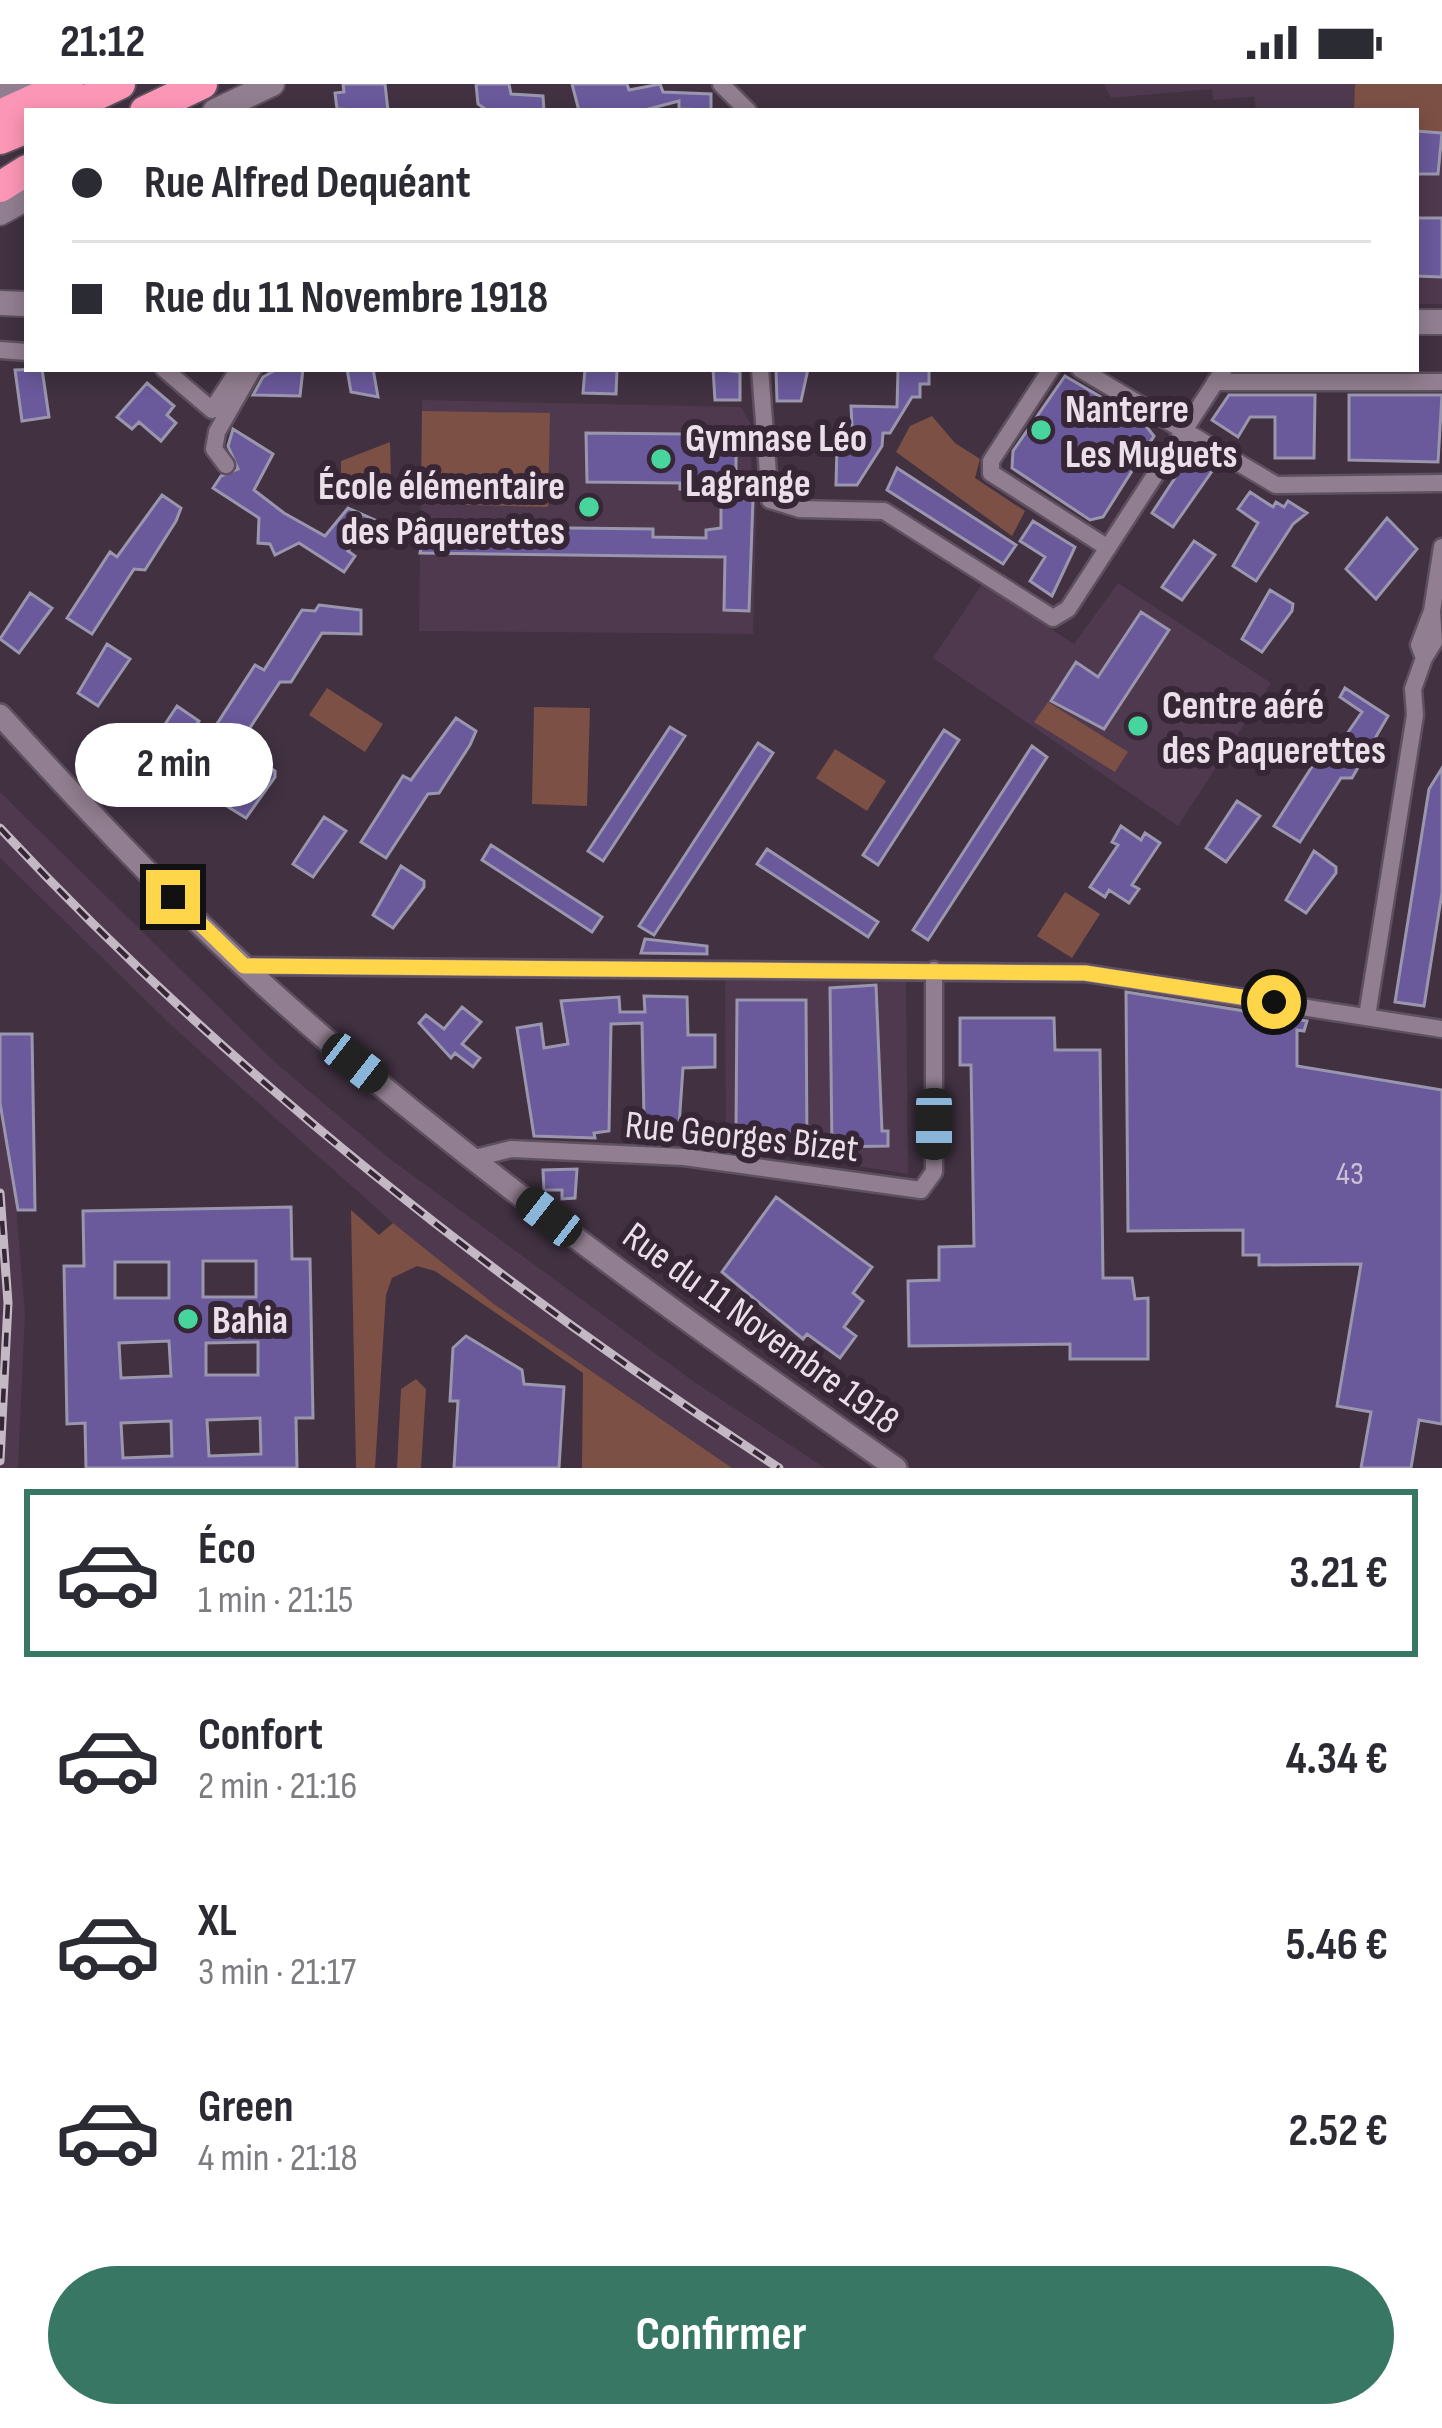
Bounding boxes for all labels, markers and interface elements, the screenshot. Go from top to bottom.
text: 21:12 [60,15,145,70]
text: Rue Alfred Dequéant [144,156,471,211]
text: Rue du 11 Novembre 1918 [144,271,548,326]
place label: Nanterre Les Muguets [1065,387,1237,479]
place label: Gymnase Léo Lagrange [685,416,867,508]
marker: Nanterre Les Muguets [1028,417,1054,443]
marker: Gymnase Léo Lagrange [648,446,674,472]
place label: École élémentaire des Pâquerettes [318,464,565,556]
marker: École élémentaire des Pâquerettes [576,494,602,520]
place label: Centre aéré des Paquerettes [1162,683,1386,775]
marker: Centre aéré des Paquerettes [1125,713,1151,739]
callout: 2 min [74,723,272,807]
text: 2 min [137,741,211,788]
route end [146,870,200,924]
route start [1247,975,1301,1029]
car [316,1027,394,1099]
car [916,1088,952,1160]
street label: Rue Georges Bizet [623,1102,861,1173]
house number: 43 [1336,1154,1364,1194]
car [510,1181,588,1253]
street label: Rue du 11 Novembre 1918 [613,1213,908,1445]
place label: Bahia [212,1298,288,1345]
marker: Bahia [175,1306,201,1332]
icon: car [54,1519,162,1627]
text: Éco [198,1522,256,1577]
text: 3.21 € [1289,1546,1388,1601]
text: 1 min · 21:15 [198,1577,354,1624]
icon: car [54,1705,162,1813]
text: Confort [198,1708,323,1763]
text: 4.34 € [1286,1732,1388,1787]
text: 2 min · 21:16 [198,1763,357,1810]
icon: car [54,1891,162,1999]
text: XL [198,1894,237,1949]
text: 5.46 € [1286,1918,1388,1973]
text: 3 min · 21:17 [198,1949,356,1996]
icon: car [54,2077,162,2185]
text: Green [198,2080,294,2135]
text: 2.52 € [1289,2104,1388,2159]
text: 4 min · 21:18 [198,2135,358,2182]
button: Confirmer [48,2266,1394,2404]

